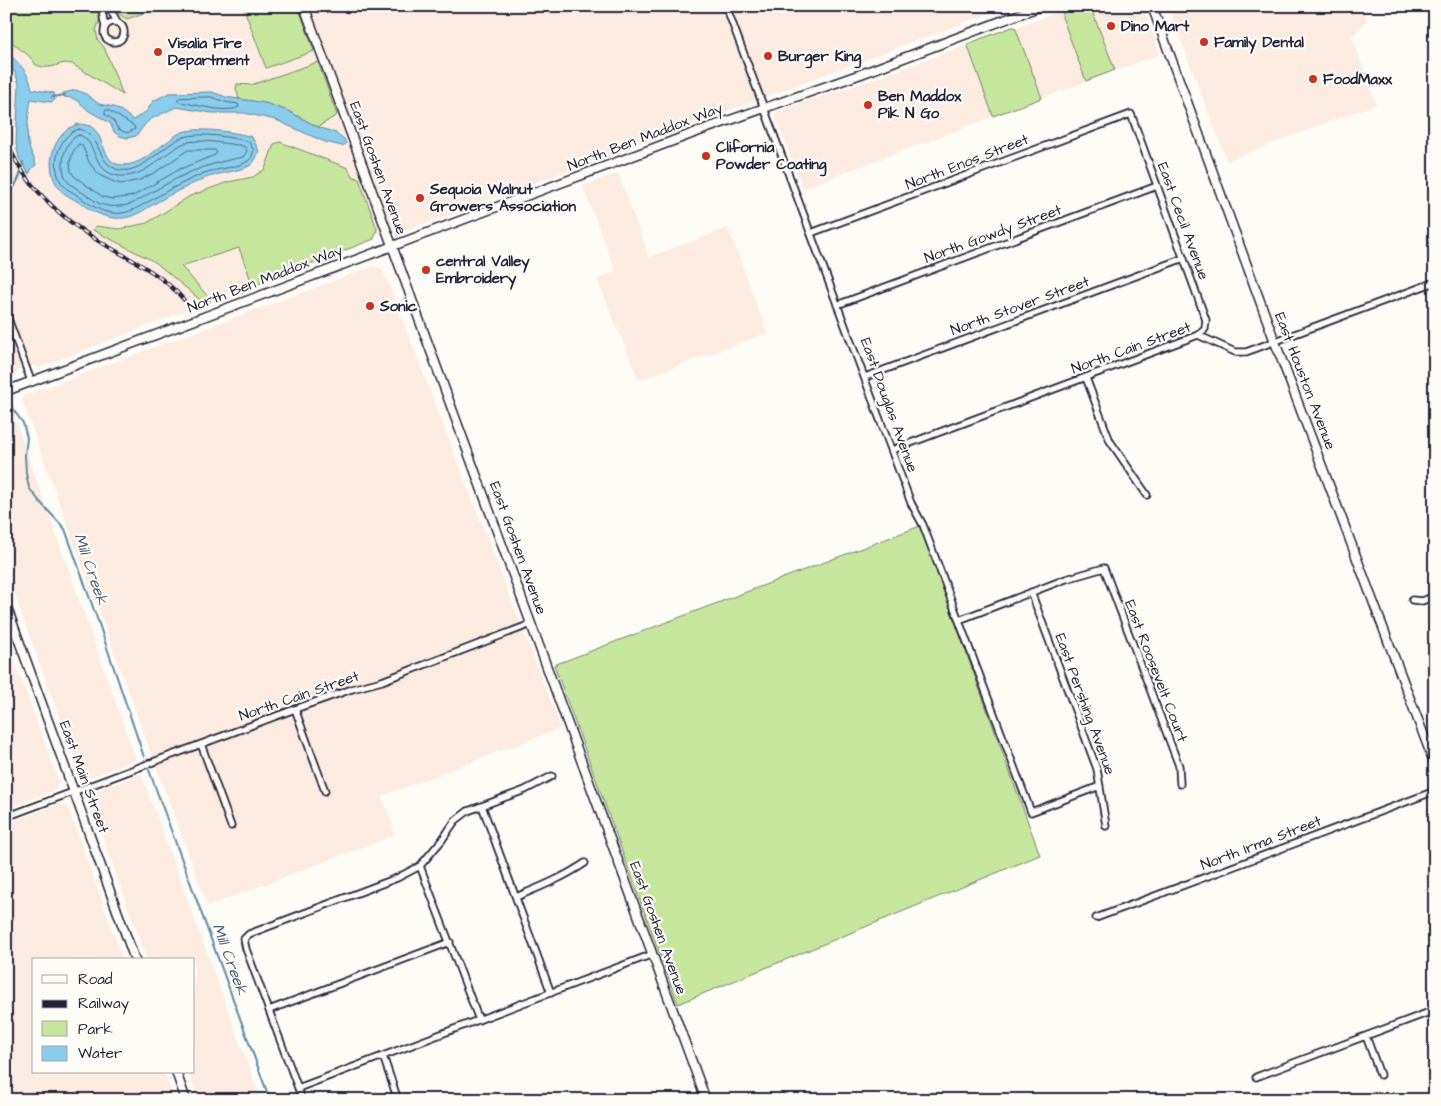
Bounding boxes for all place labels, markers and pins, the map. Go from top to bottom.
place label: Dino Mart [1121,16,1190,37]
marker: Dino Mart [1105,20,1117,32]
place label: Family Dental [1214,32,1305,54]
place label: Visalia Fire Department [167,33,250,71]
marker: Family Dental [1198,36,1210,48]
marker: Visalia Fire Department [152,46,164,58]
place label: Burger King [778,46,862,69]
marker: Burger King [762,50,774,62]
place label: FoodMaxx [1323,69,1393,90]
marker: FoodMaxx [1307,73,1319,85]
place label: Ben Maddox Pik N Go [878,86,962,124]
marker: Ben Maddox Pik N Go [862,99,874,111]
place label: Clifornia Powder Coating [716,137,827,177]
marker: Clifornia Powder Coating [700,150,712,162]
place label: Sequoia Walnut Growers Association [429,179,576,217]
marker: Sequoia Walnut Growers Association [414,192,426,204]
place label: central Valley Embroidery [436,251,530,290]
marker: central Valley Embroidery [420,264,432,276]
place label: Sonic [379,296,418,317]
marker: Sonic [364,300,376,312]

